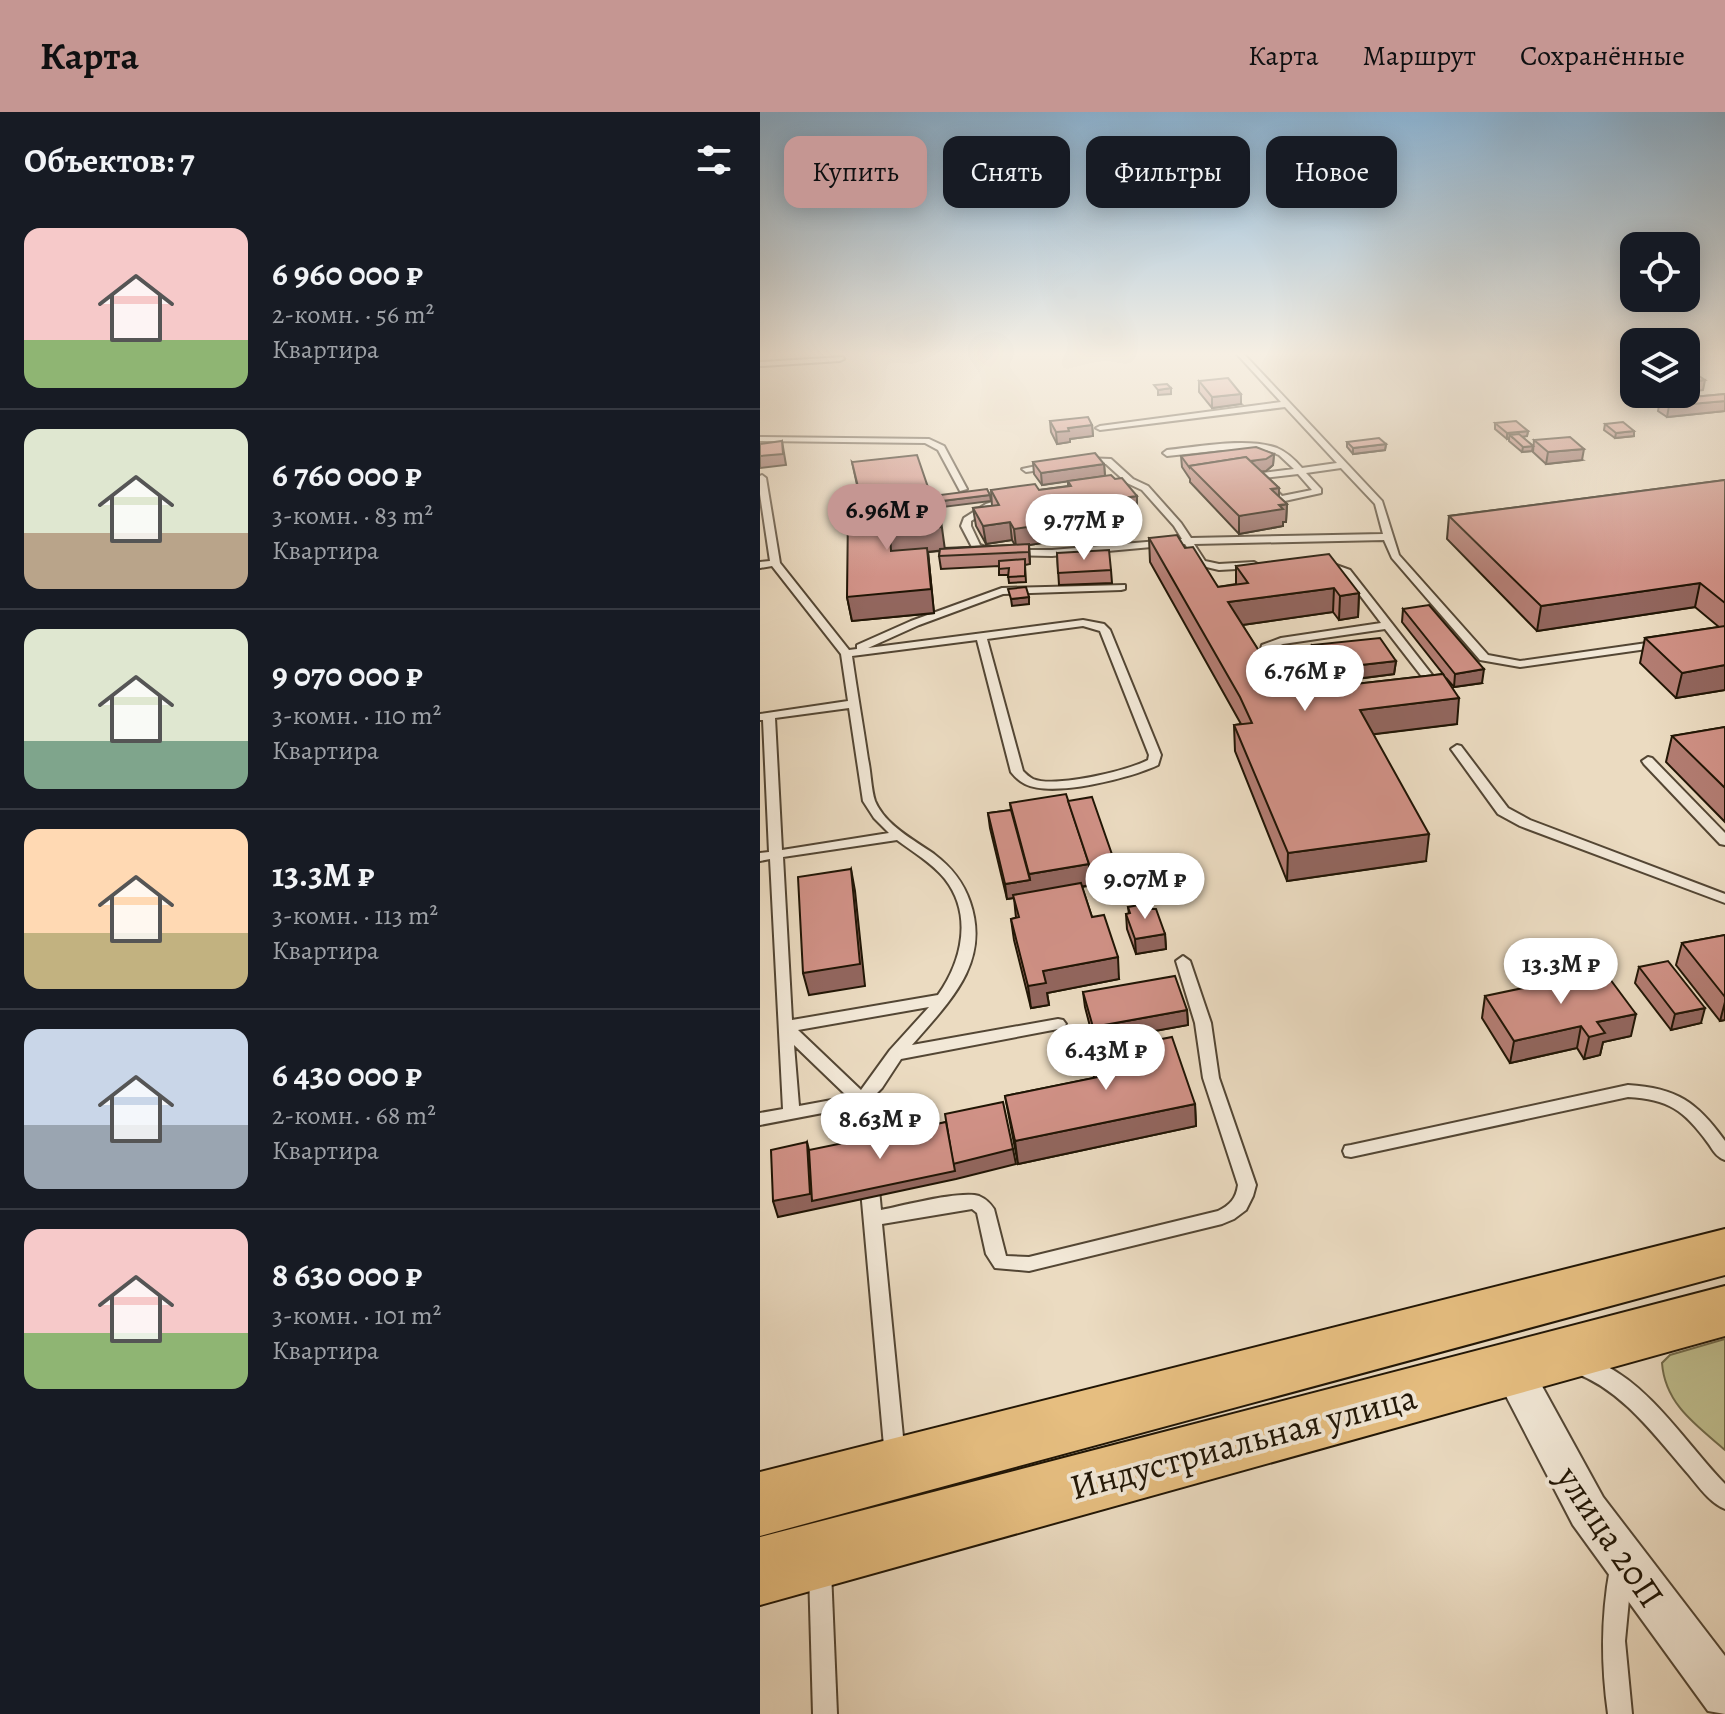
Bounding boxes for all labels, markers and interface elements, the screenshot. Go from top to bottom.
text: Карта [40,30,139,82]
text: Карта [1248,37,1319,75]
text: Маршрут [1363,37,1476,75]
text: Сохранённые [1520,37,1685,75]
chip: Купить [784,136,927,208]
chip: Снять [943,136,1070,208]
chip: Фильтры [1086,136,1250,208]
chip: Новое [1266,136,1397,208]
text: Объектов: 7 [24,137,195,184]
icon: filters [692,138,736,182]
map controls [1620,232,1700,408]
button: locate [1620,232,1700,312]
text: 6 960 000 ₽ [272,250,423,297]
icon: home [88,260,184,356]
text: 2-комн. · 56 m² [272,297,434,332]
button: layers [1620,328,1700,408]
text: Квартира [272,332,379,367]
text: 6 760 000 ₽ [272,451,422,498]
icon: home [88,461,184,557]
pin: 6.96M ₽ [813,484,961,552]
text: 6.96M ₽ [845,492,929,527]
pin: 9.77M ₽ [1010,494,1158,562]
text: 3-комн. · 83 m² [272,498,433,533]
text: 9.77M ₽ [1044,502,1125,537]
text: Квартира [272,533,379,568]
pin: 6.76M ₽ [1231,645,1379,713]
text: 9 070 000 ₽ [272,651,423,698]
text: 6.76M ₽ [1264,653,1346,688]
icon: home [88,661,184,757]
text: 3-комн. · 110 m² [272,698,441,733]
text: Квартира [272,733,379,768]
text: 13.3M ₽ [272,851,375,898]
pin: 9.07M ₽ [1071,853,1219,921]
icon: home [88,861,184,957]
text: 9.07M ₽ [1104,861,1186,896]
text: 3-комн. · 113 m² [272,898,438,933]
text: Квартира [272,933,379,968]
pin: 13.3M ₽ [1487,938,1635,1006]
text: 13.3M ₽ [1522,946,1600,981]
pin: 6.43M ₽ [1032,1024,1180,1092]
text: 6.43M ₽ [1065,1032,1147,1067]
text: 6 430 000 ₽ [272,1051,422,1098]
icon: home [88,1061,184,1157]
pin: 8.63M ₽ [806,1093,954,1161]
text: 2-комн. · 68 m² [272,1098,436,1133]
text: 8.63M ₽ [839,1101,921,1136]
text: Квартира [272,1133,379,1168]
text: 8 630 000 ₽ [272,1251,422,1298]
icon: home [88,1261,184,1357]
text: 3-комн. · 101 m² [272,1298,441,1333]
text: Квартира [272,1333,379,1368]
street label: Индустриальная улица [1064,1372,1422,1511]
street label: улица 20П [1545,1455,1676,1617]

